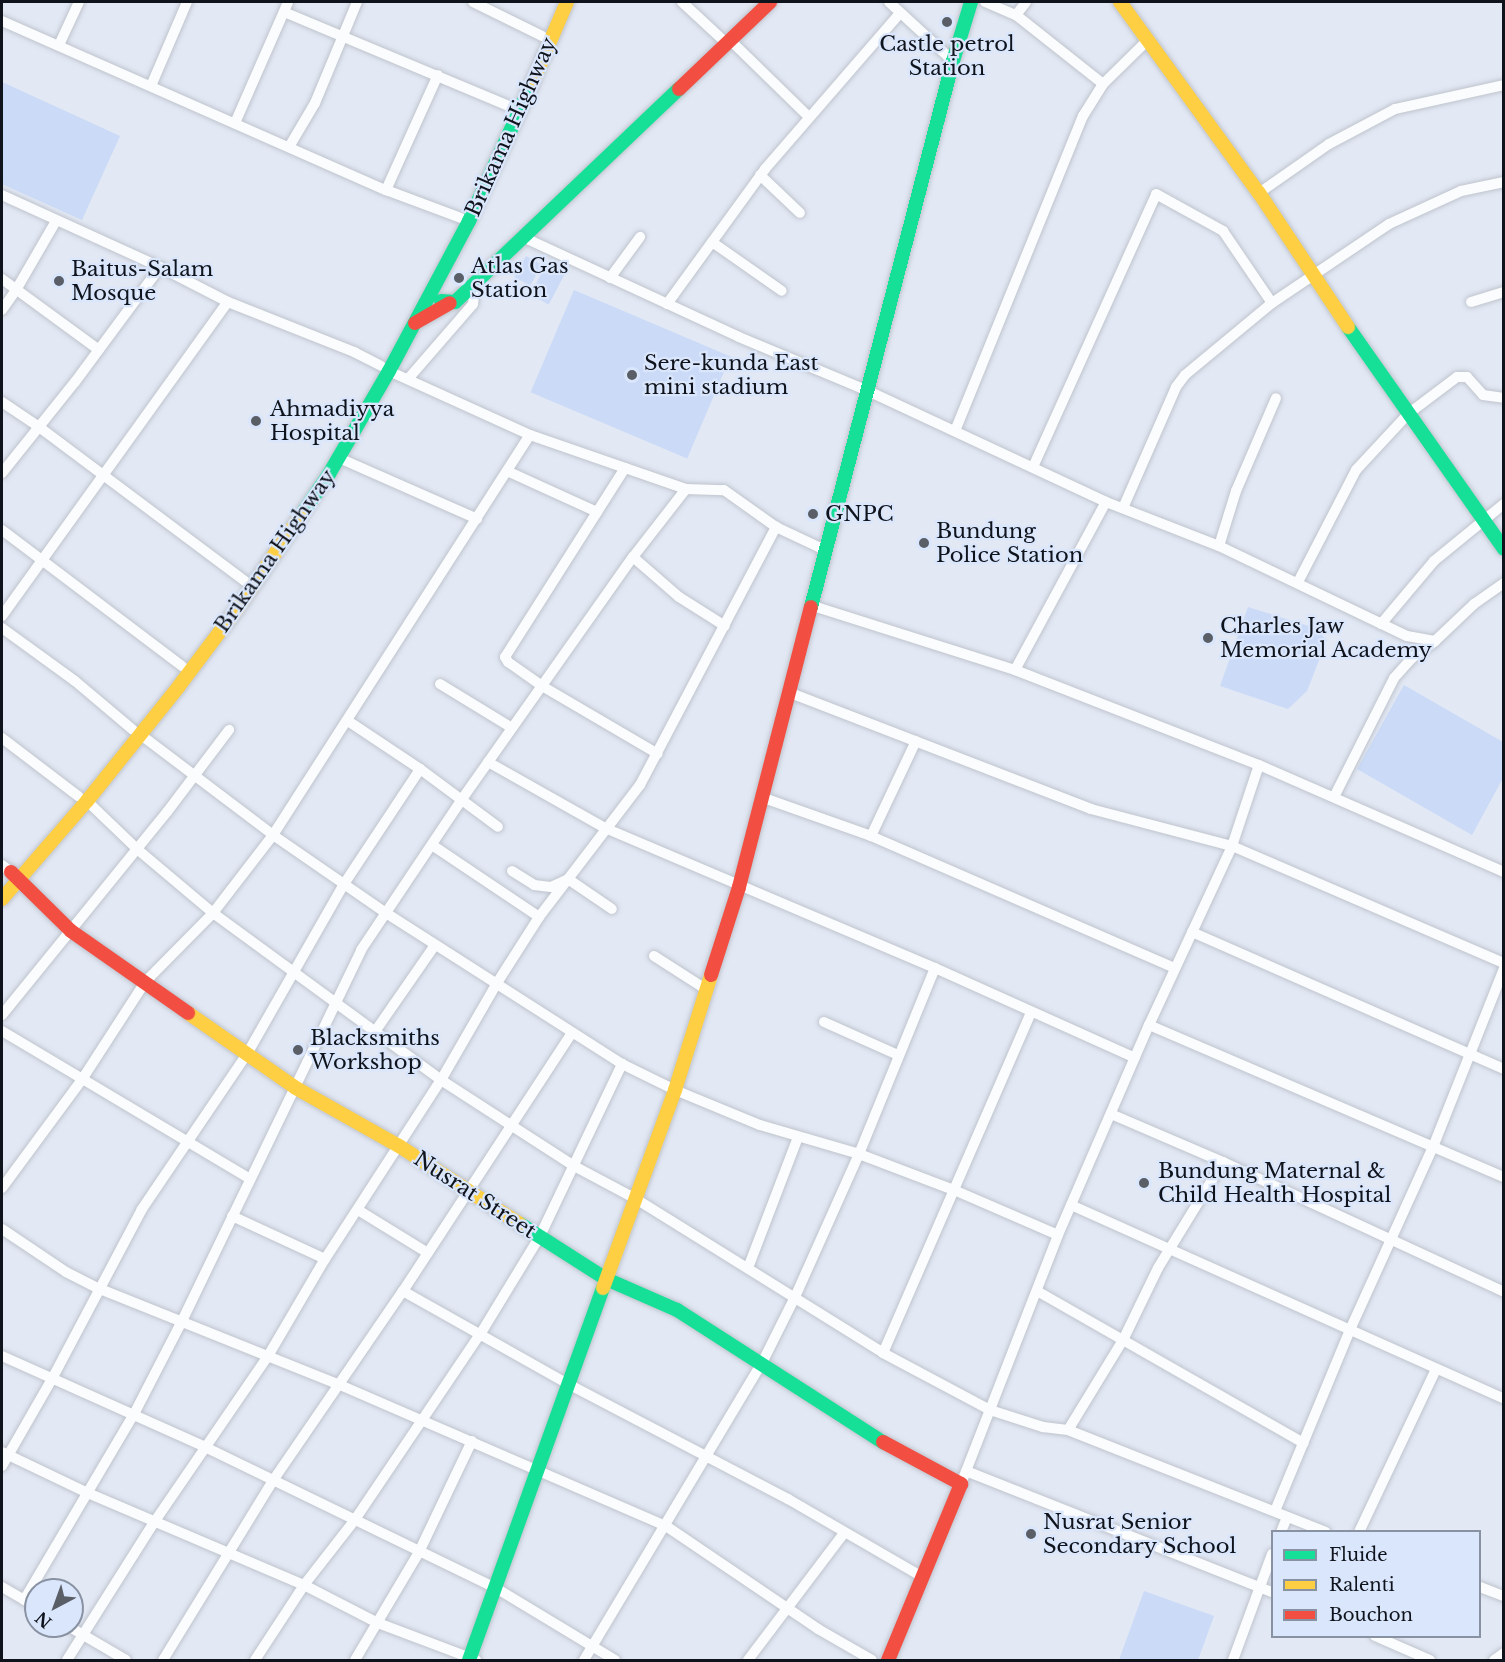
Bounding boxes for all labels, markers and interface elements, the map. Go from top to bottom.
marker: Castle petrol Station [940,15,954,29]
place label: Castle petrol Station [879,31,1015,81]
street label: Brikama Highway [460,33,562,221]
place label: Atlas Gas Station [471,253,568,303]
place label: Baitus-Salam Mosque [71,256,213,306]
marker: Atlas Gas Station [452,271,466,285]
marker: Baitus-Salam Mosque [52,274,66,288]
place label: Sere-kunda East mini stadium [644,350,819,400]
marker: Sere-kunda East mini stadium [625,368,639,382]
place label: Ahmadiyya Hospital [270,396,394,446]
marker: Ahmadiyya Hospital [247,412,265,430]
street label: Brikama Highway [209,465,341,637]
place label: GNPC [825,501,893,527]
marker: GNPC [806,507,820,521]
place label: Bundung Police Station [936,518,1083,568]
marker: Bundung Police Station [917,536,931,550]
place label: Charles Jaw Memorial Academy [1220,613,1433,663]
marker: Charles Jaw Memorial Academy [1201,631,1215,645]
place label: Blacksmiths Workshop [310,1025,440,1075]
marker: Blacksmiths Workshop [291,1043,305,1057]
street label: Nusrat Street [409,1146,541,1244]
place label: Bundung Maternal & Child Health Hospital [1158,1158,1391,1208]
marker: Bundung Maternal & Child Health Hospital [1135,1174,1153,1192]
place label: Nusrat Senior Secondary School [1043,1509,1237,1559]
marker: Nusrat Senior Secondary School [1024,1527,1038,1541]
legend [1271,1530,1481,1638]
text: Fluide [1329,1544,1388,1566]
text: Ralenti [1329,1574,1395,1596]
north arrow [24,1578,84,1638]
text: Bouchon [1329,1604,1413,1626]
text: N [31,1608,56,1633]

